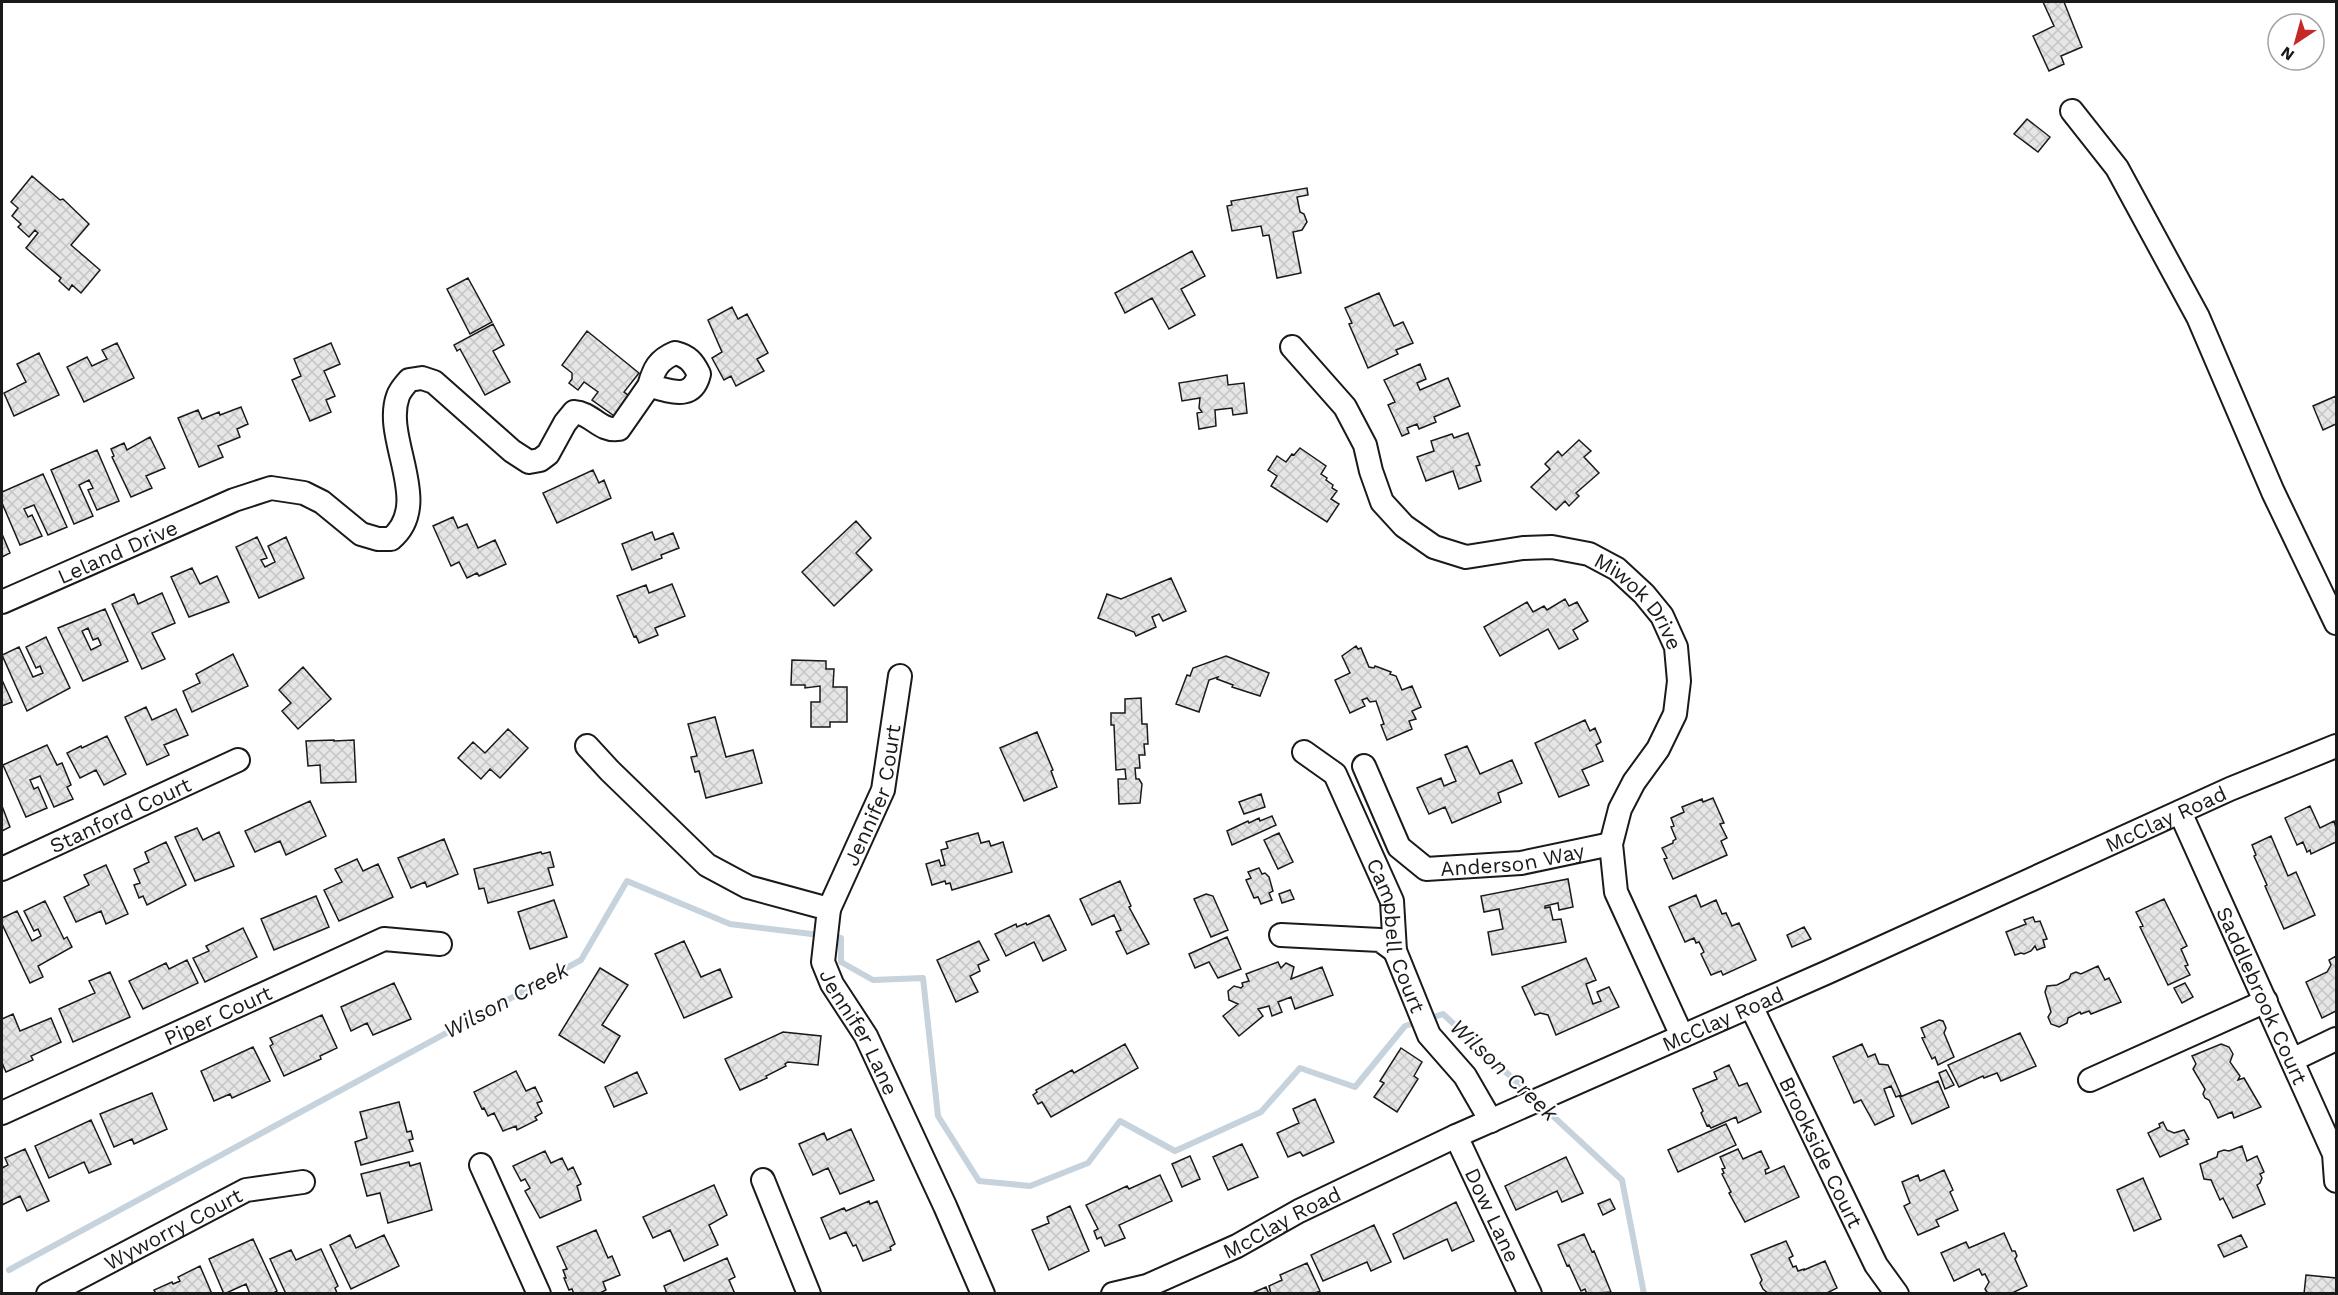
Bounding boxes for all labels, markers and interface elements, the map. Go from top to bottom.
north arrow [2266,12,2326,72]
text: N [2277,43,2298,65]
street label: Leland Drive [54,514,181,589]
street label: Miwok Drive [1590,547,1688,653]
street label: Jennifer Court [838,723,905,869]
street label: Stanford Court [45,771,195,858]
street label: McClay Road [2101,780,2230,857]
street label: Anderson Way [1440,837,1587,881]
street label: Campbell Court [1362,854,1431,1016]
street label: Saddlebrook Court [2212,903,2313,1088]
water label: Wilson Creek [439,956,574,1043]
street label: Jennifer Lane [815,966,904,1099]
street label: Piper Court [160,979,276,1050]
street label: McClay Road [1658,981,1787,1056]
water label: Wilson Creek [1445,1014,1564,1127]
street label: Brookside Court [1774,1072,1869,1232]
street label: Dow Lane [1460,1164,1526,1266]
street label: McClay Road [1219,1181,1345,1263]
street label: Wyworry Court [100,1182,246,1275]

